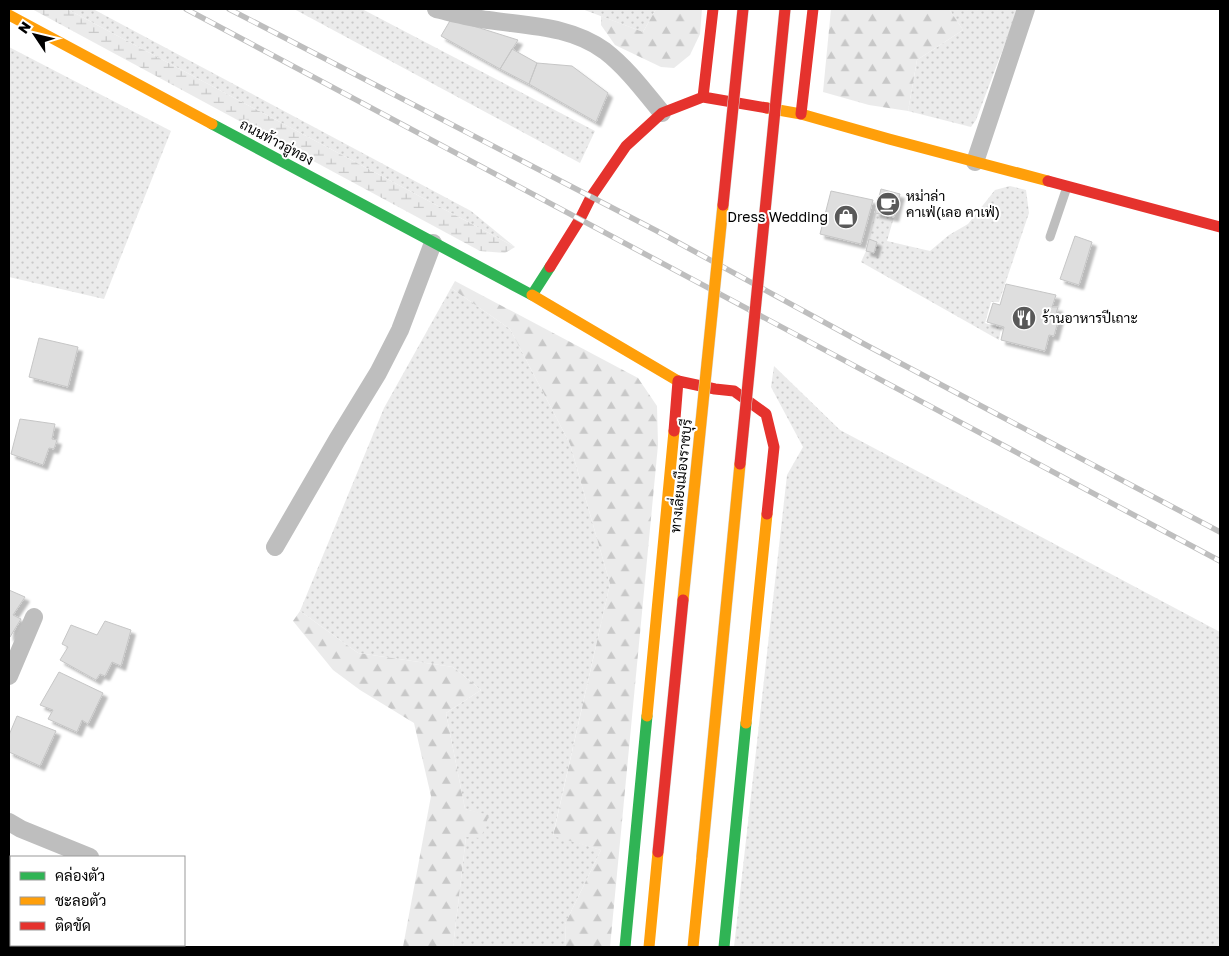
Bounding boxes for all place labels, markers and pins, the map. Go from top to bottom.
place label: หม่าล่า คาเฟ่(เลอ คาเฟ่) [906,187,1000,220]
cafe icon: หม่าล่า คาเฟ่(เลอ คาเฟ่) [875,191,901,217]
shop icon: Dress Wedding [833,204,859,230]
place label: Dress Wedding [727,208,828,225]
restaurant icon: ร้านอาหารปีเถาะ [1011,305,1037,331]
place label: ร้านอาหารปีเถาะ [1042,309,1138,326]

